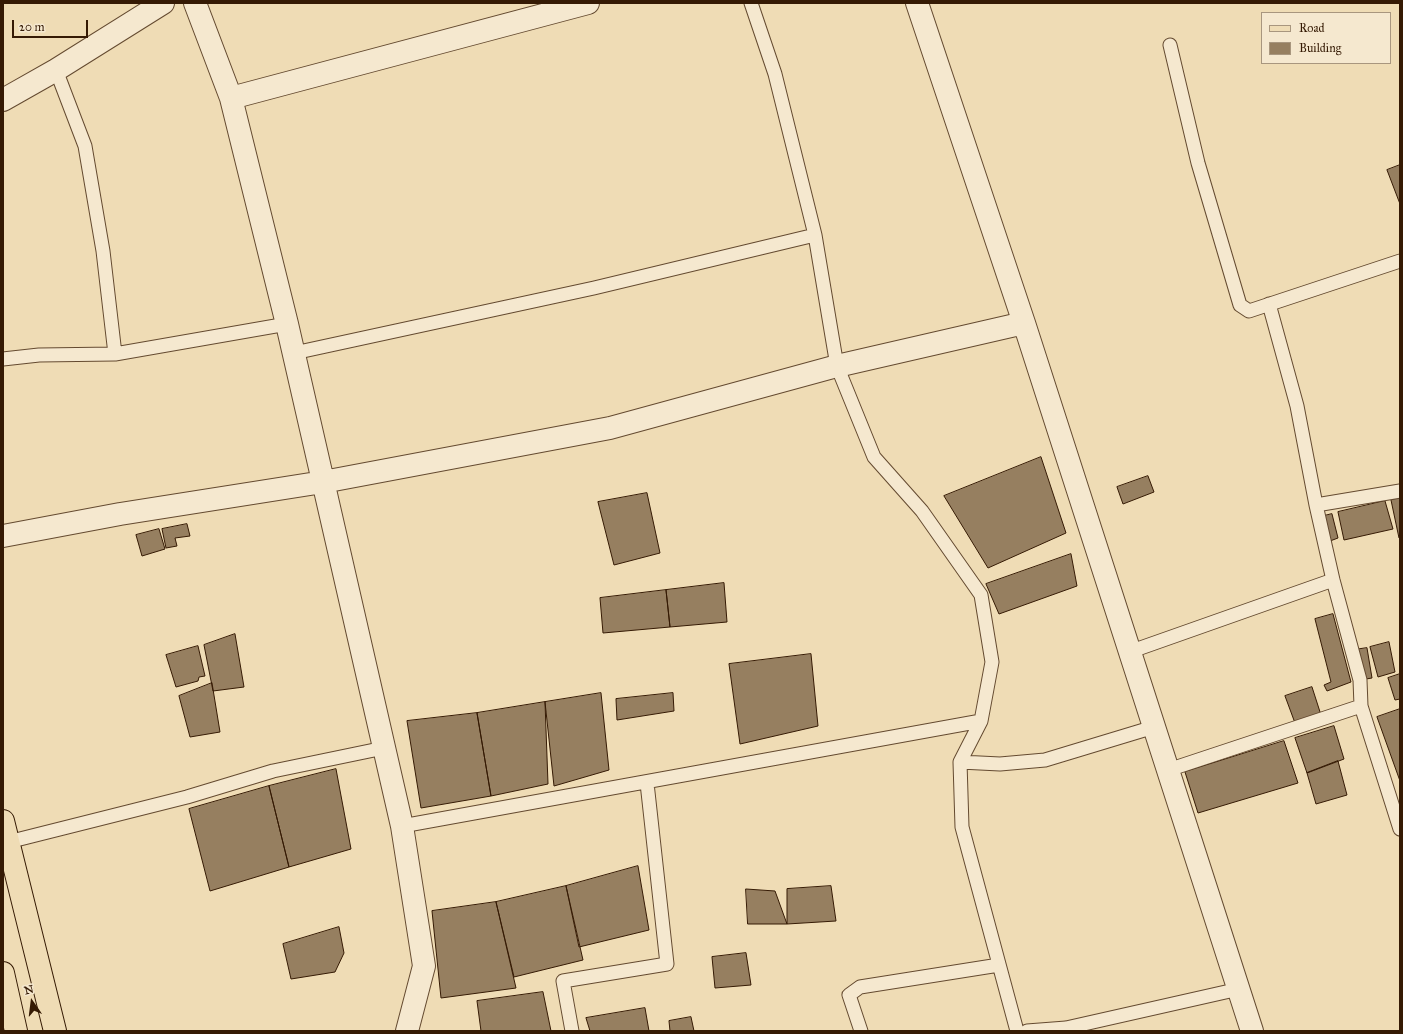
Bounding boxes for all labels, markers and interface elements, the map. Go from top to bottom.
scale bar [14,12,90,38]
legend [1261,12,1391,64]
text: 20 m [19,20,45,34]
text: Road [1299,21,1325,35]
text: Building [1299,41,1341,55]
north arrow [12,982,52,1022]
text: N [23,982,35,997]

